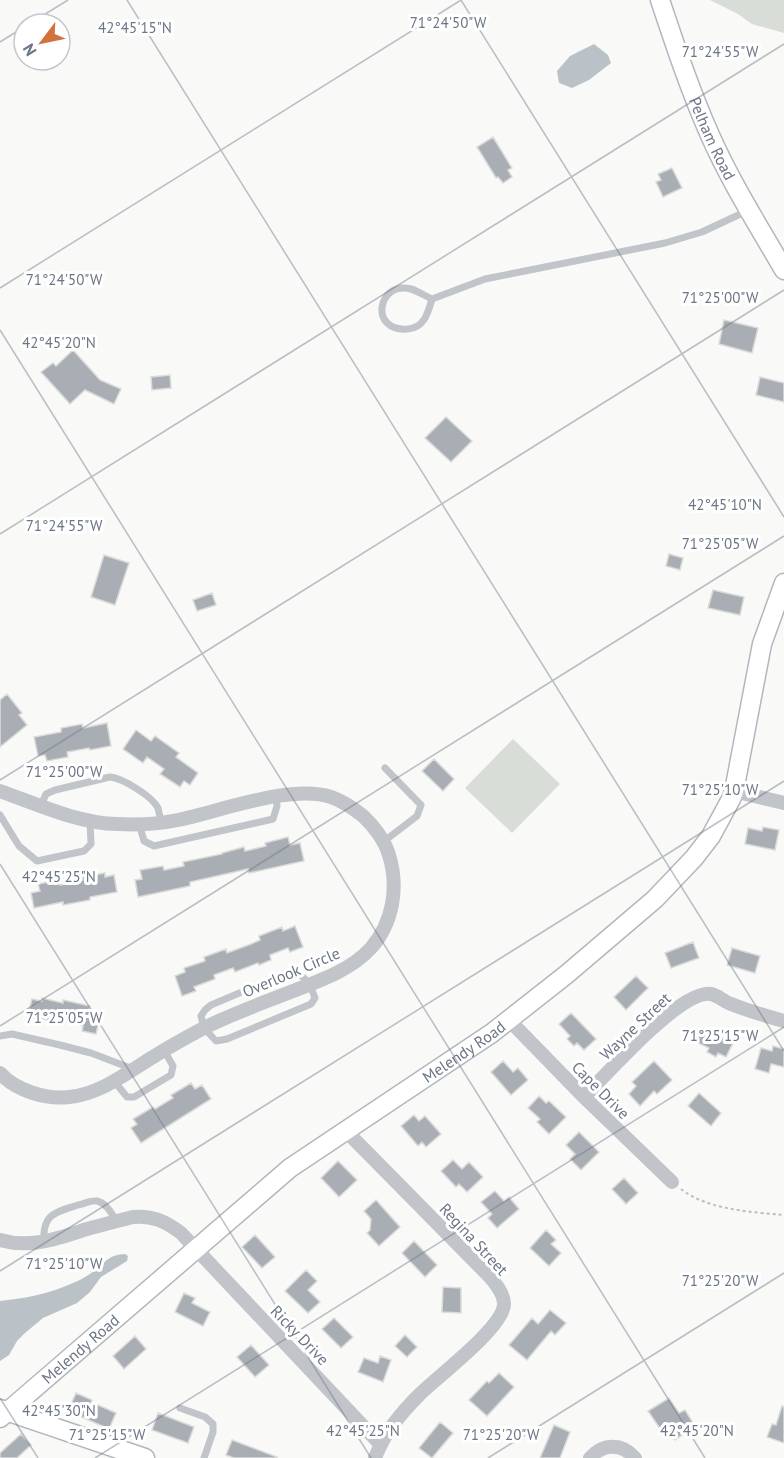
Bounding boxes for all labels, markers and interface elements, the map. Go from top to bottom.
north arrow [12,12,72,72]
text: 71°24'50"W [410,13,487,32]
text: 42°45'15"N [98,18,172,37]
text: N [18,40,41,60]
text: 71°24'55"W [682,42,759,61]
street label: Pelham Road [685,94,740,183]
text: 71°24'50"W [26,270,103,289]
text: 71°25'00"W [682,288,759,307]
text: 42°45'20"N [22,333,96,352]
text: 42°45'10"N [688,495,762,514]
text: 71°24'55"W [26,516,103,535]
text: 71°25'05"W [682,534,759,553]
text: 71°25'00"W [26,762,103,781]
text: 71°25'10"W [682,780,759,799]
text: 42°45'25"N [22,867,96,886]
street label: Overlook Circle [239,942,343,1002]
street label: Wayne Street [595,988,675,1064]
text: 71°25'05"W [26,1008,103,1027]
street label: Melendy Road [418,1016,509,1087]
text: 71°25'15"W [682,1026,759,1045]
street label: Cape Drive [568,1057,634,1123]
street label: Regina Street [436,1199,513,1280]
text: 71°25'10"W [26,1254,103,1273]
text: 71°25'20"W [682,1271,759,1290]
street label: Ricky Drive [267,1301,333,1369]
street label: Melendy Road [37,1310,123,1388]
text: 42°45'30"N [22,1401,96,1420]
text: 42°45'25"N [326,1421,400,1440]
text: 42°45'20"N [660,1421,734,1440]
text: 71°25'15"W [69,1425,146,1444]
text: 71°25'20"W [463,1425,540,1444]

